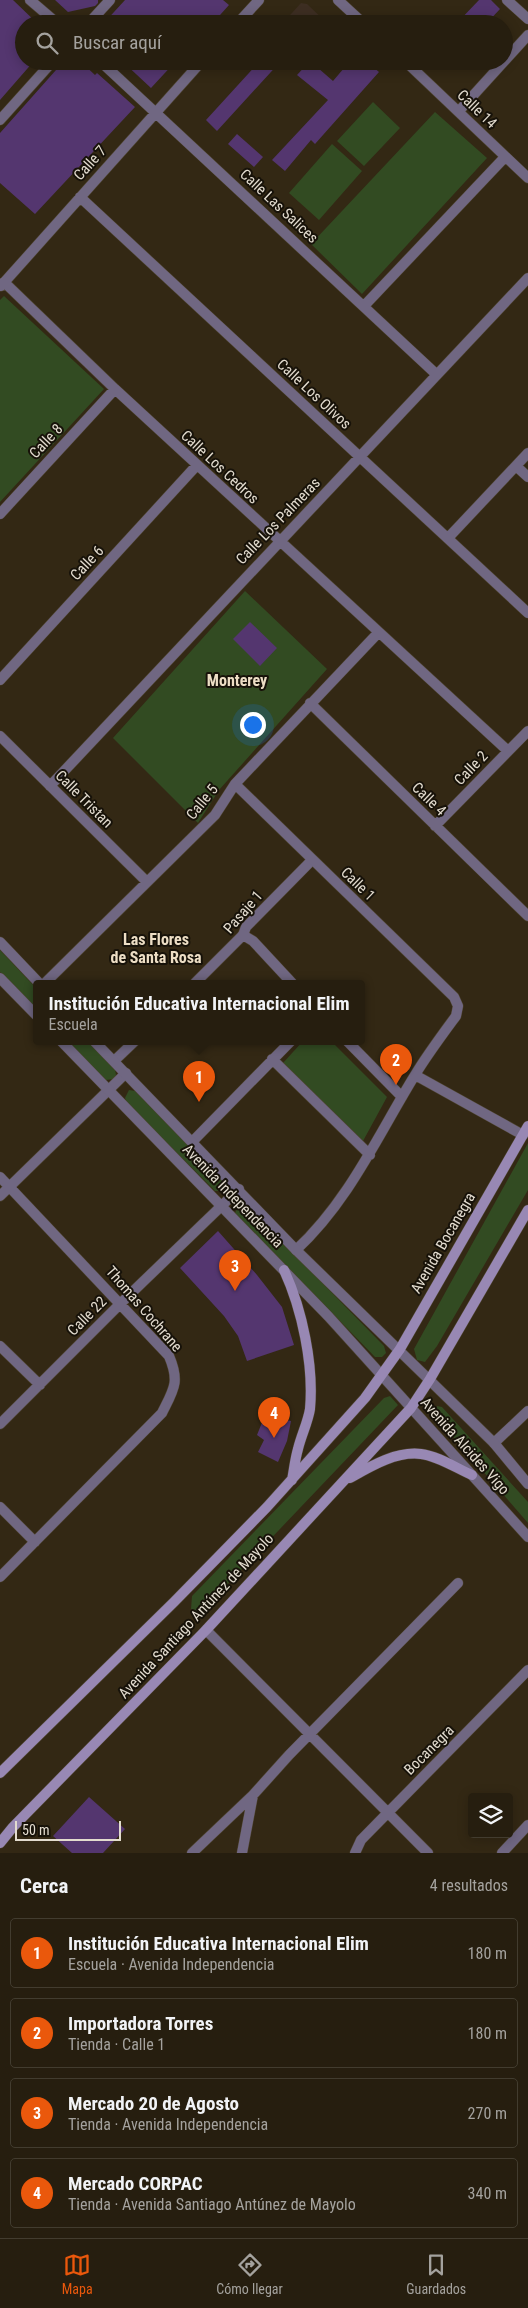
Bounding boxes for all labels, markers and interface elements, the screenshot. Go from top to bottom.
search box [15,15,513,70]
icon: search [33,29,61,57]
text: Buscar aquí [73,31,162,54]
street label: Calle 14 [454,86,500,132]
street label: Calle 7 [70,142,110,184]
street label: Calle Las Salices [236,165,322,247]
street label: Calle Los Olivos [273,355,355,433]
street label: Calle 8 [26,420,66,462]
street label: Calle Los Cedros [177,426,263,508]
street label: Calle Los Palmeras [232,474,324,568]
street label: Calle 6 [67,542,107,584]
district label: Monterey [207,671,267,690]
your location [240,712,266,738]
street label: Calle 2 [450,747,492,789]
street label: Calle Tristan [52,767,116,831]
street label: Calle 4 [408,778,450,820]
street label: Calle 5 [182,781,222,823]
street label: Calle 1 [337,863,379,905]
street label: Pasaje 1 [220,887,266,937]
district label: Las Flores de Santa Rosa [110,930,202,967]
popup [33,980,365,1045]
text: Institución Educativa Internacional Elim [49,992,349,1015]
text: Escuela [49,1015,98,1034]
pin: 2 [380,1044,412,1085]
pin: 1 [183,1061,215,1102]
street label: Avenida Independencia [179,1141,287,1251]
street label: Avenida Bocanegra [407,1189,479,1297]
pin: 3 [219,1250,251,1291]
street label: Thomas Cochrane [102,1263,186,1355]
street label: Calle 22 [64,1293,110,1339]
street label: Avenida Alcides Vigo [417,1394,513,1498]
pin: 4 [258,1397,290,1438]
street label: Avenida Santiago Antúnez de Mayolo [115,1530,277,1702]
street label: Bocanegra [400,1721,458,1779]
map controls [468,1793,513,1838]
button: layers [468,1793,513,1838]
scale bar [15,1818,121,1841]
text: 50 m [22,1822,50,1838]
text: Cerca [20,1874,68,1898]
text: 4 resultados [430,1876,508,1895]
text: Institución Educativa Internacional Elim [68,1932,369,1955]
text: 1 [33,1944,41,1963]
text: 180 m [468,1944,507,1963]
text: Escuela · Avenida Independencia [68,1955,274,1974]
text: Importadora Torres [68,2012,213,2035]
text: 2 [33,2024,41,2043]
text: 180 m [468,2024,507,2043]
text: Tienda · Calle 1 [68,2035,165,2054]
text: Mercado 20 de Agosto [68,2092,239,2115]
text: 3 [33,2104,41,2123]
text: 270 m [468,2104,507,2123]
text: Tienda · Avenida Independencia [68,2115,268,2134]
text: Mercado CORPAC [68,2172,203,2195]
text: 4 [33,2184,41,2203]
text: 340 m [468,2184,507,2203]
text: Tienda · Avenida Santiago Antúnez de Mayolo [68,2195,356,2214]
tab: Mapa [62,2251,93,2297]
tab: Cómo llegar [216,2251,283,2297]
tab: Guardados [406,2251,466,2297]

